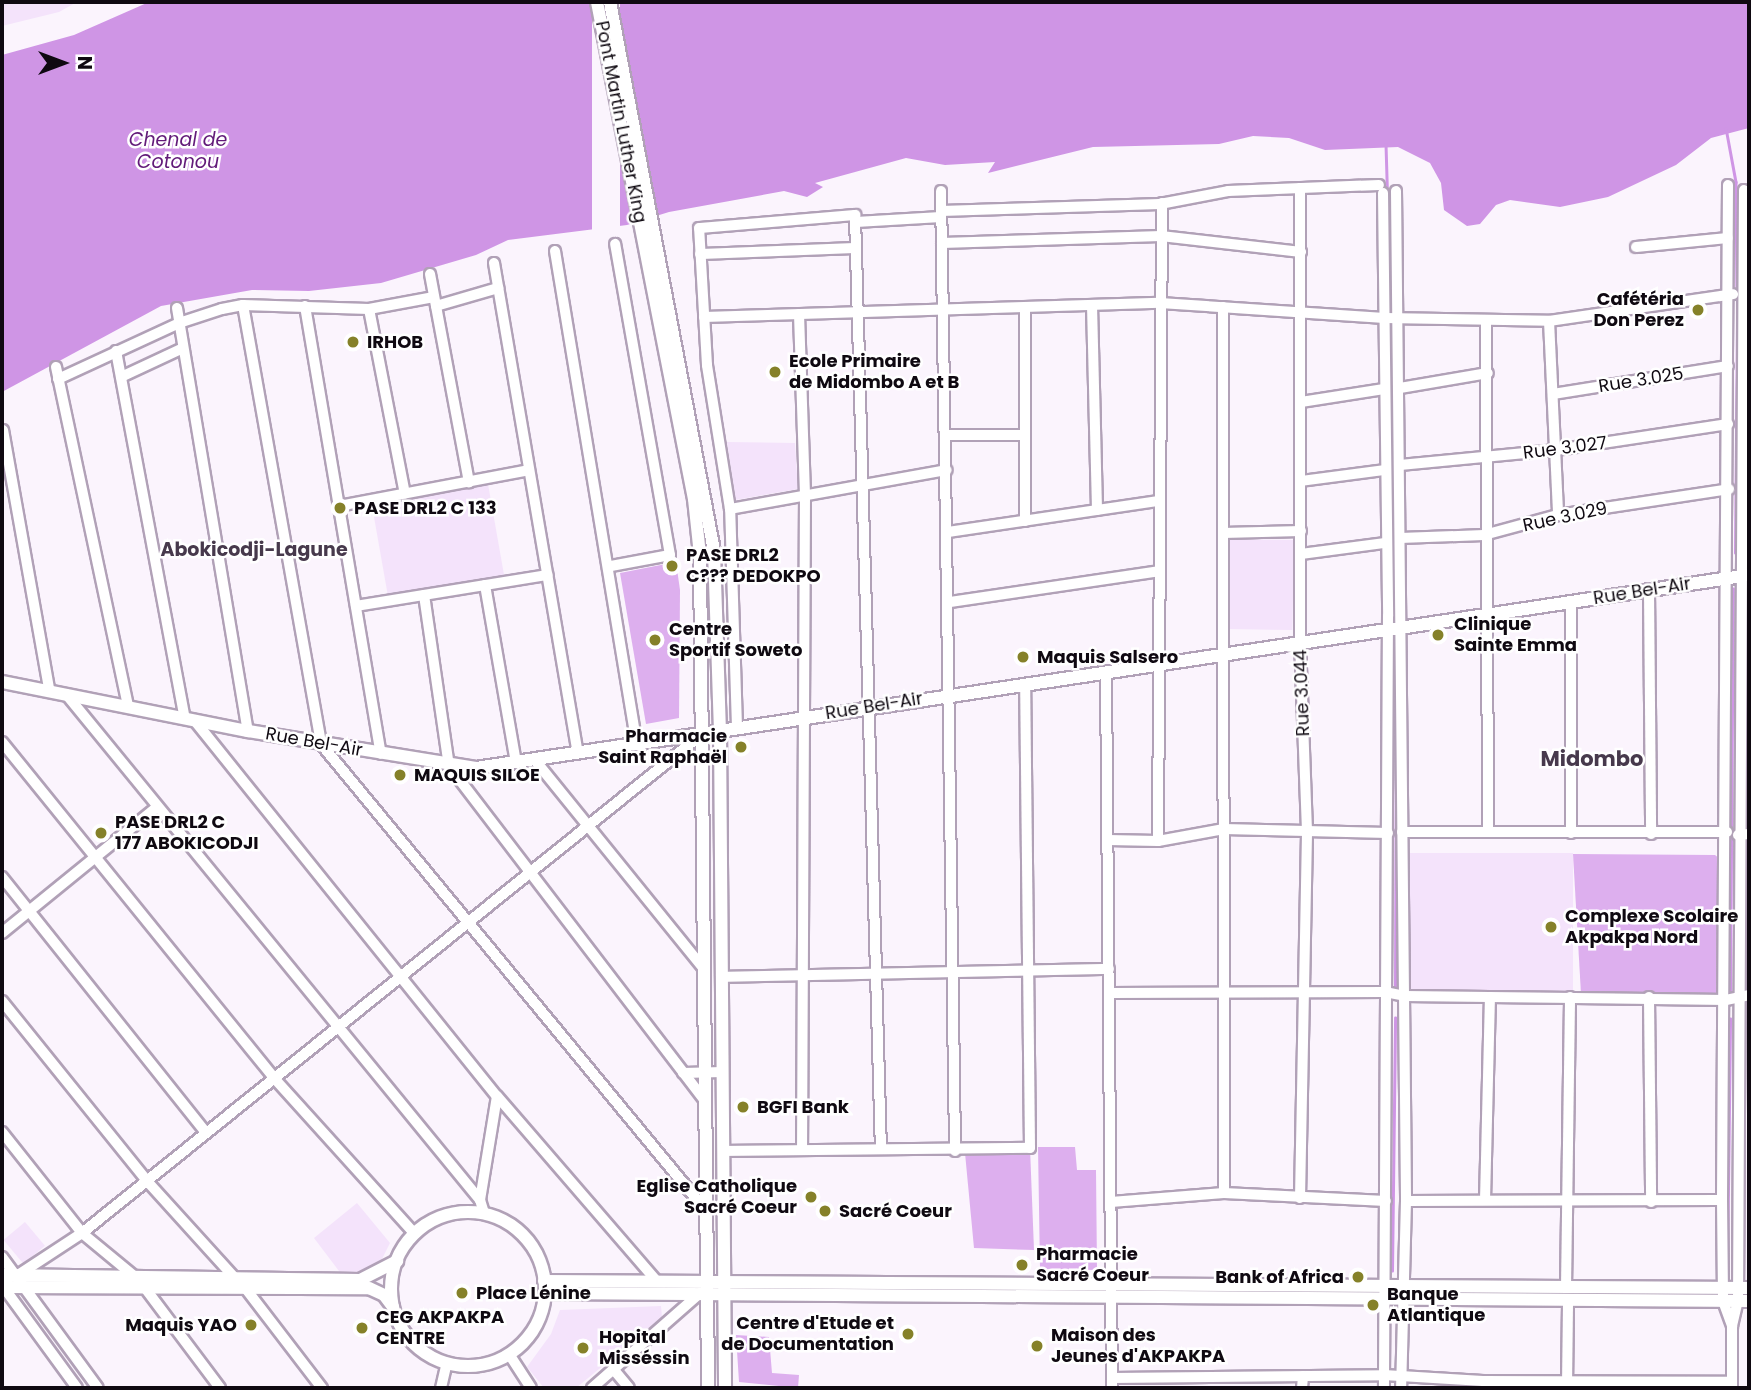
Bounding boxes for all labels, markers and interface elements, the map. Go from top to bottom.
street label: Pont Martin Luther King [591,19,651,225]
north arrow [28,28,98,98]
text: N [71,56,98,70]
water label: Chenal de Cotonou [129,129,227,173]
place label: Cafétéria Don Perez [1593,289,1684,332]
marker: Cafétéria Don Perez [1690,302,1706,318]
place label: IRHOB [367,331,423,353]
marker: IRHOB [345,334,361,350]
place label: Ecole Primaire de Midombo A et B [789,351,959,394]
street label: Rue 3.025 [1597,363,1685,397]
marker: Ecole Primaire de Midombo A et B [767,364,783,380]
street label: Rue 3.027 [1522,432,1608,464]
place label: PASE DRL2 C 133 [354,497,497,519]
street label: Rue 3.029 [1521,498,1609,536]
marker: PASE DRL2 C 133 [332,500,348,516]
district label: Abokicodji-Lagune [160,539,348,561]
place label: PASE DRL2 C??? DEDOKPO [686,545,821,588]
marker: PASE DRL2 C??? DEDOKPO [664,558,680,574]
street label: Rue Bel-Air [1592,573,1692,609]
place label: Clinique Sainte Emma [1454,614,1577,656]
place label: Centre Sportif Soweto [669,619,802,662]
marker: Clinique Sainte Emma [1428,625,1448,645]
marker: Centre Sportif Soweto [647,632,663,648]
place label: Maquis Salsero [1037,646,1178,668]
marker: Maquis Salsero [1015,649,1031,665]
street label: Rue 3.044 [1290,649,1314,737]
street label: Rue Bel-Air [824,688,924,724]
street label: Rue Bel-Air [264,723,364,761]
place label: Pharmacie Saint Raphaël [598,726,727,768]
marker: Pharmacie Saint Raphaël [733,739,749,755]
district label: Midombo [1541,746,1643,772]
place label: MAQUIS SILOE [414,764,540,786]
marker: MAQUIS SILOE [392,767,408,783]
place label: PASE DRL2 C 177 ABOKICODJI [115,812,259,854]
marker: PASE DRL2 C 177 ABOKICODJI [93,825,109,841]
place label: Complexe Scolaire Akpakpa Nord [1565,906,1738,948]
marker: Complexe Scolaire Akpakpa Nord [1543,919,1559,935]
place label: BGFI Bank [757,1096,849,1118]
marker: BGFI Bank [735,1099,751,1115]
place label: Eglise Catholique Sacré Coeur [637,1176,797,1218]
marker: Eglise Catholique Sacré Coeur [803,1189,819,1205]
place label: Sacré Coeur [839,1200,952,1222]
marker: Sacré Coeur [817,1203,833,1219]
place label: Pharmacie Sacré Coeur [1036,1244,1149,1286]
marker: Pharmacie Sacré Coeur [1014,1257,1030,1273]
place label: Bank of Africa [1215,1266,1344,1288]
marker: Bank of Africa [1350,1269,1366,1285]
place label: Place Lénine [476,1282,591,1304]
place label: Banque Atlantique [1387,1284,1485,1326]
marker: Place Lénine [454,1285,470,1301]
marker: Banque Atlantique [1365,1297,1381,1313]
place label: CEG AKPAKPA CENTRE [376,1307,504,1350]
place label: Centre d'Etude et de Documentation [721,1313,894,1356]
place label: Maquis YAO [125,1314,237,1336]
marker: Maquis YAO [243,1317,259,1333]
marker: CEG AKPAKPA CENTRE [354,1320,370,1336]
place label: Maison des Jeunes d'AKPAKPA [1051,1325,1225,1368]
marker: Centre d'Etude et de Documentation [900,1326,916,1342]
place label: Hopital Misséssin [599,1327,690,1370]
marker: Hopital Misséssin [573,1338,593,1358]
marker: Maison des Jeunes d'AKPAKPA [1029,1338,1045,1354]

